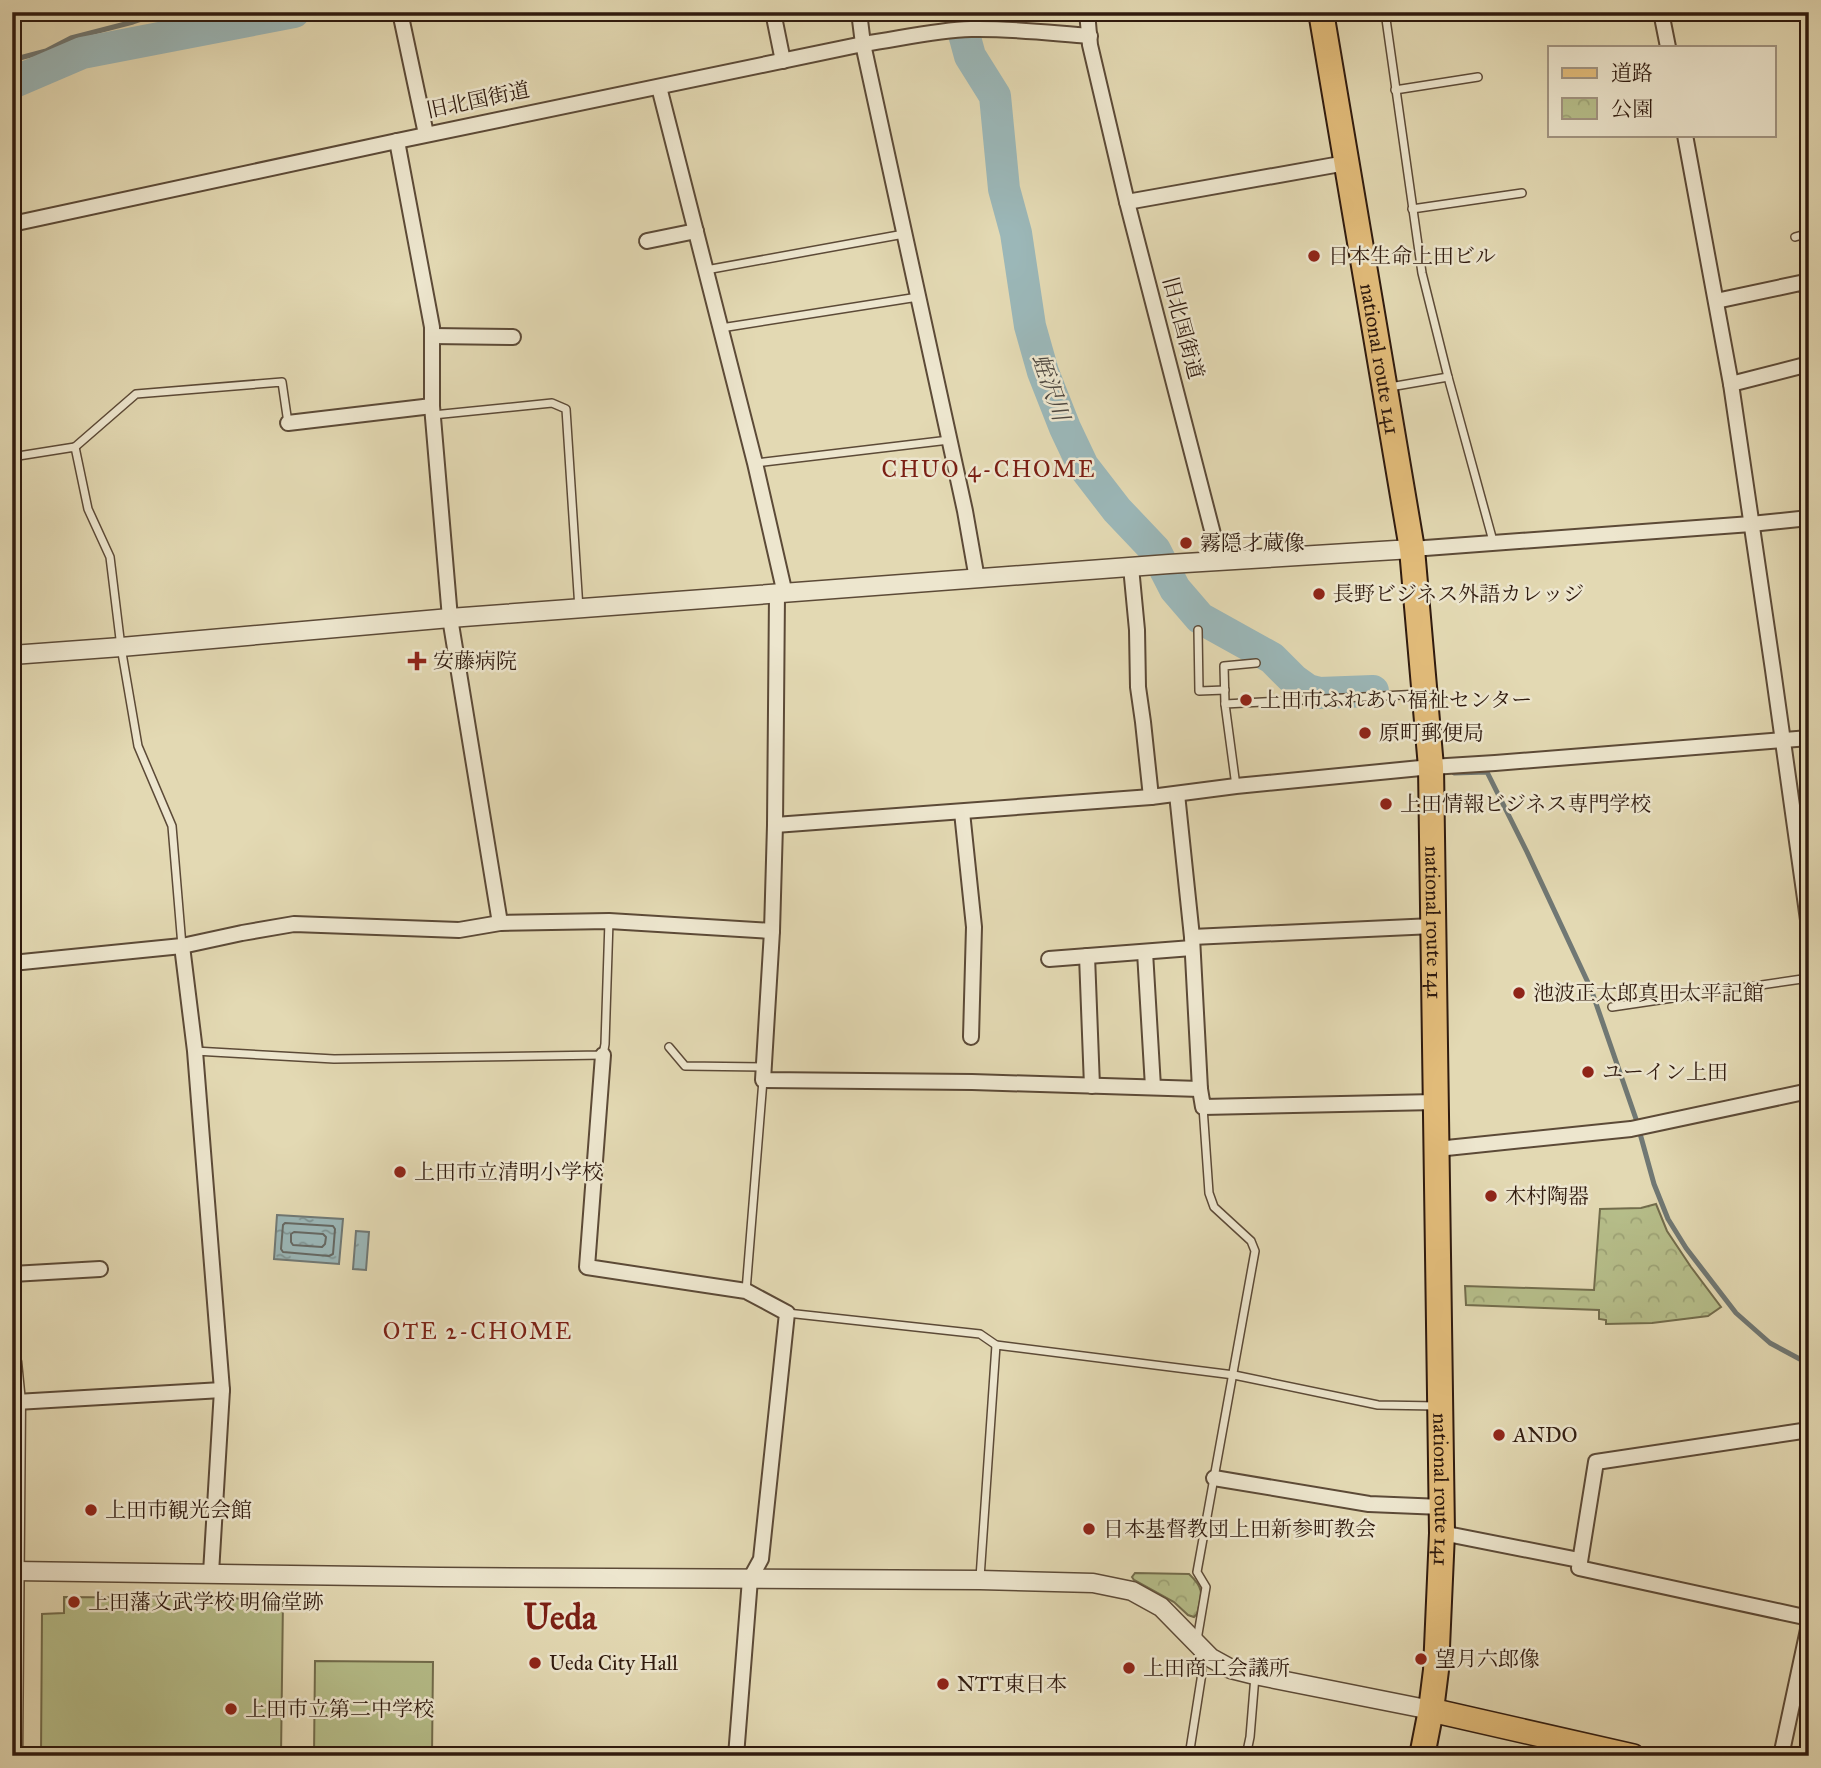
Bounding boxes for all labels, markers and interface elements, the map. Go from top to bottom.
legend [1548,46,1776,136]
text: 道路 [1611,60,1653,86]
street label: 旧北国街道 [424,76,532,124]
text: 公園 [1611,96,1653,122]
place label: 日本生命上田ビル [1328,243,1496,269]
marker: 日本生命上田ビル [1306,248,1322,264]
street label: 旧北国街道 [1157,274,1209,382]
street label: national route 141 [1354,281,1405,437]
water label: 蛭沢川 [1027,350,1076,427]
district label: CHUO 4-CHOME [881,455,1097,483]
place label: 霧隠才蔵像 [1200,530,1305,556]
marker: 霧隠才蔵像 [1178,535,1194,551]
place label: 長野ビジネス外語カレッジ [1333,581,1584,607]
marker: 長野ビジネス外語カレッジ [1311,586,1327,602]
place label: 安藤病院 [433,648,517,674]
marker: 安藤病院 [407,651,427,671]
place label: 上田市ふれあい福祉センター [1260,687,1532,713]
marker: 上田市ふれあい福祉センター [1238,692,1254,708]
place label: 原町郵便局 [1379,720,1484,746]
marker: 原町郵便局 [1357,725,1373,741]
place label: 上田情報ビジネス専門学校 [1400,791,1651,817]
marker: 上田情報ビジネス専門学校 [1378,796,1394,812]
street label: national route 141 [1419,846,1447,999]
place label: 池波正太郎真田太平記館 [1533,980,1764,1006]
marker: 池波正太郎真田太平記館 [1511,985,1527,1001]
place label: ユーイン上田 [1602,1059,1728,1085]
marker: ユーイン上田 [1580,1064,1596,1080]
place label: 上田市立清明小学校 [414,1159,603,1185]
marker: 上田市立清明小学校 [392,1164,408,1180]
place label: 木村陶器 [1505,1183,1589,1209]
marker: 木村陶器 [1483,1188,1499,1204]
district label: OTE 2-CHOME [383,1317,573,1345]
street label: national route 141 [1427,1413,1455,1567]
place label: ANDO [1512,1422,1578,1448]
marker: ANDO [1491,1427,1507,1443]
place label: 上田市観光会館 [105,1497,252,1523]
marker: 上田市観光会館 [83,1502,99,1518]
place label: 日本基督教団上田新参町教会 [1103,1516,1376,1542]
marker: 日本基督教団上田新参町教会 [1081,1521,1097,1537]
place label: 上田藩文武学校 明倫堂跡 [88,1589,324,1615]
marker: 上田藩文武学校 明倫堂跡 [66,1594,82,1610]
district label: Ueda [523,1596,598,1639]
place label: 望月六郎像 [1435,1646,1540,1672]
place label: Ueda City Hall [549,1650,678,1676]
marker: 望月六郎像 [1413,1651,1429,1667]
marker: Ueda City Hall [527,1655,543,1671]
place label: 上田商工会議所 [1143,1655,1290,1681]
marker: 上田商工会議所 [1121,1660,1137,1676]
place label: NTT東日本 [957,1671,1067,1697]
marker: NTT東日本 [935,1676,951,1692]
place label: 上田市立第二中学校 [245,1696,434,1722]
marker: 上田市立第二中学校 [223,1701,239,1717]

